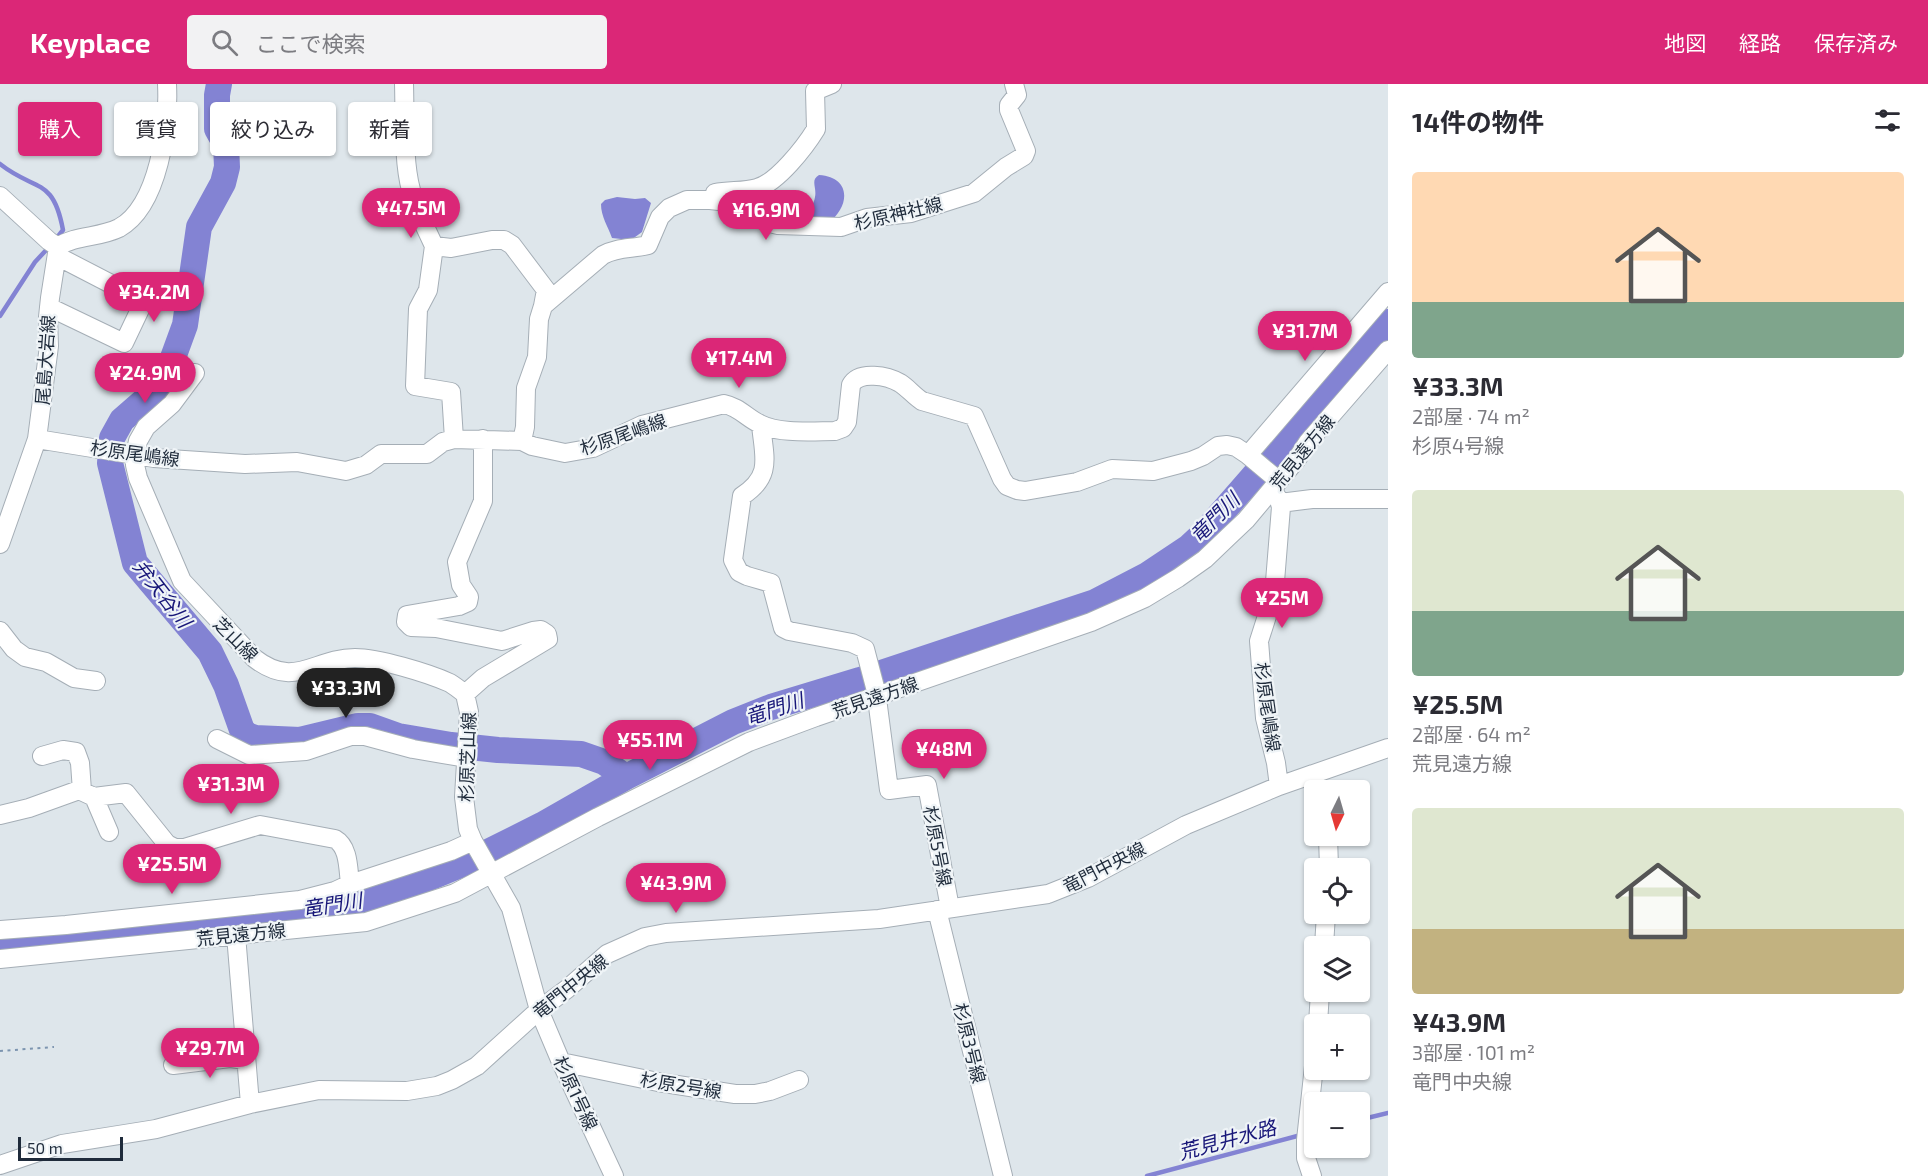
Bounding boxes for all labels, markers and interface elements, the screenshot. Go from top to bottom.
search box [187,15,607,69]
text: Keyplace [30,25,151,59]
icon: search [208,26,241,59]
text: ここで検索 [256,30,366,56]
text: 地図 [1664,30,1706,55]
text: 経路 [1739,30,1781,55]
text: 保存済み [1814,30,1898,55]
chip: 購入 [18,102,102,156]
chip: 賃貸 [114,102,198,156]
chip: 絞り込み [210,102,336,156]
chip: 新着 [348,102,432,156]
icon: filters [1871,104,1904,137]
text: 14件の物件 [1412,106,1544,137]
pin: ¥47.5M [362,188,460,239]
pin: ¥16.9M [717,190,815,241]
street label: 杉原神社線 [852,192,944,234]
text: ¥47.5M [376,195,446,219]
text: ¥16.9M [732,197,800,221]
icon: home [1604,211,1712,319]
pin: ¥34.2M [105,272,203,323]
text: ¥34.2M [118,279,190,303]
pin: ¥31.7M [1256,311,1354,362]
street label: 尾島大岩線 [31,314,59,406]
text: ¥31.7M [1272,318,1338,342]
pin: ¥17.4M [690,338,788,389]
text: ¥17.4M [705,345,773,369]
pin: ¥24.9M [96,353,194,404]
text: ¥24.9M [109,360,181,384]
text: ¥33.3M [1412,370,1504,401]
text: 2部屋 · 74 m² [1412,404,1530,428]
street label: 杉原尾嶋線 [577,409,669,459]
street label: 荒見遠方線 [1265,410,1339,494]
text: 杉原4号線 [1412,433,1504,457]
street label: 杉原尾嶋線 [89,436,181,470]
water label: 竜門川 [1184,486,1245,547]
icon: home [1604,529,1712,637]
water label: 弁天谷川 [129,554,198,633]
pin: ¥25M [1246,578,1318,629]
text: ¥25M [1255,585,1309,609]
street label: 芝山線 [209,612,263,666]
street label: 杉原尾嶋線 [1251,661,1285,753]
pin: ¥33.3M [297,668,395,719]
street label: 荒見遠方線 [829,672,921,722]
text: ¥33.3M [311,675,381,699]
water label: 竜門川 [742,687,808,729]
text: ¥25.5M [1412,688,1503,719]
street label: 杉原芝山線 [454,712,480,802]
pin: ¥55.1M [601,720,699,771]
text: 2部屋 · 64 m² [1412,722,1531,746]
text: ¥55.1M [617,727,683,751]
pin: ¥48M [908,729,980,780]
text: ¥48M [916,736,972,760]
text: 荒見遠方線 [1412,751,1512,775]
pin: ¥31.3M [182,764,280,815]
text: ¥31.3M [197,771,265,795]
north arrow [1304,780,1370,846]
map controls [1304,780,1370,1158]
street label: 杉原5号線 [919,804,957,888]
street label: 竜門中央線 [1059,837,1149,897]
pin: ¥25.5M [123,844,221,895]
icon: home [1604,847,1712,955]
text: ¥25.5M [137,851,207,875]
button: locate [1304,858,1370,924]
pin: ¥43.9M [627,863,725,914]
text: ¥43.9M [640,870,712,894]
water label: 竜門川 [300,887,365,921]
street label: 荒見遠方線 [195,918,287,950]
button: layers [1304,936,1370,1002]
street label: 竜門中央線 [528,949,612,1023]
street label: 杉原3号線 [949,1001,991,1085]
text: ¥43.9M [1412,1006,1506,1037]
button: + [1304,1014,1370,1080]
pin: ¥29.7M [161,1028,259,1079]
text: ¥29.7M [175,1035,245,1059]
text: 3部屋 · 101 m² [1412,1040,1535,1064]
street label: 杉原1号線 [549,1052,603,1134]
street label: 杉原2号線 [639,1068,723,1102]
text: 竜門中央線 [1412,1069,1512,1093]
button: − [1304,1092,1370,1158]
water label: 荒見井水路 [1176,1114,1280,1164]
scale bar [18,1134,123,1162]
text: 50 m [27,1138,63,1157]

